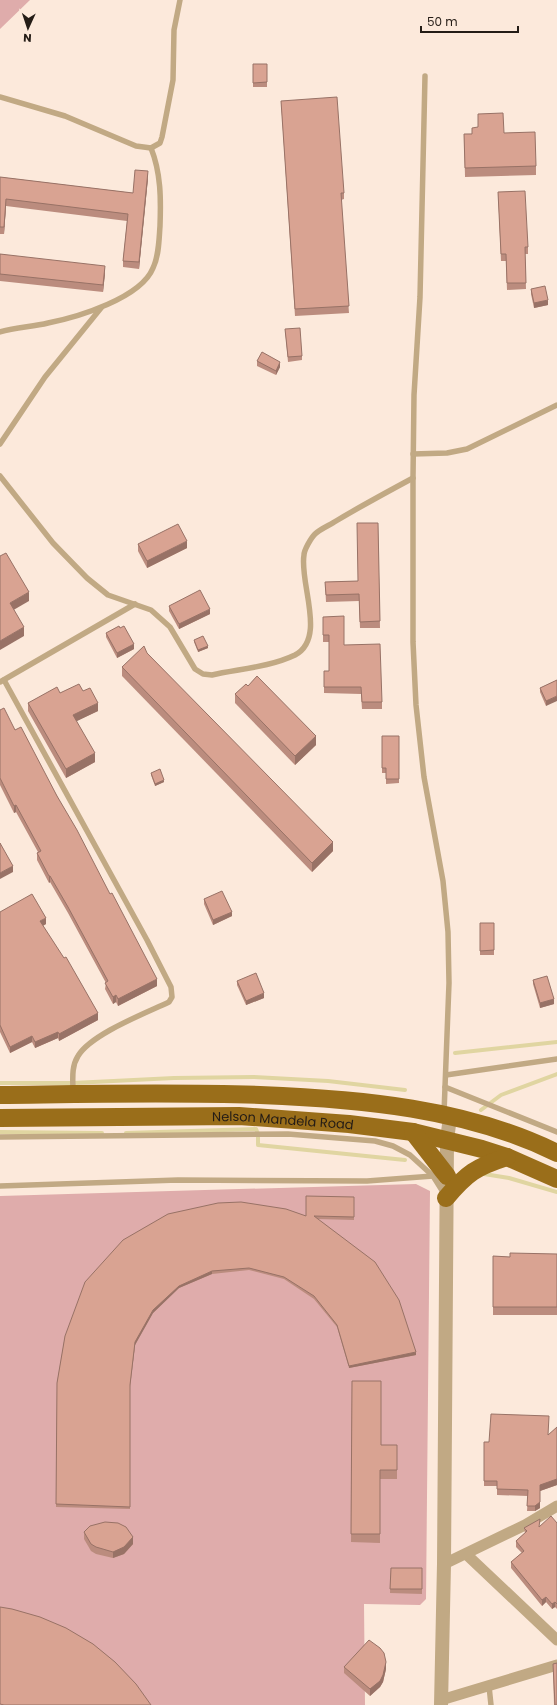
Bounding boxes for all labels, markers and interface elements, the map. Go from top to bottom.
north arrow [8,8,48,48]
scale bar [421,8,518,34]
text: 50 m [427,13,458,30]
text: N [23,30,32,46]
street label: Nelson Mandela Road [212,1106,355,1134]

